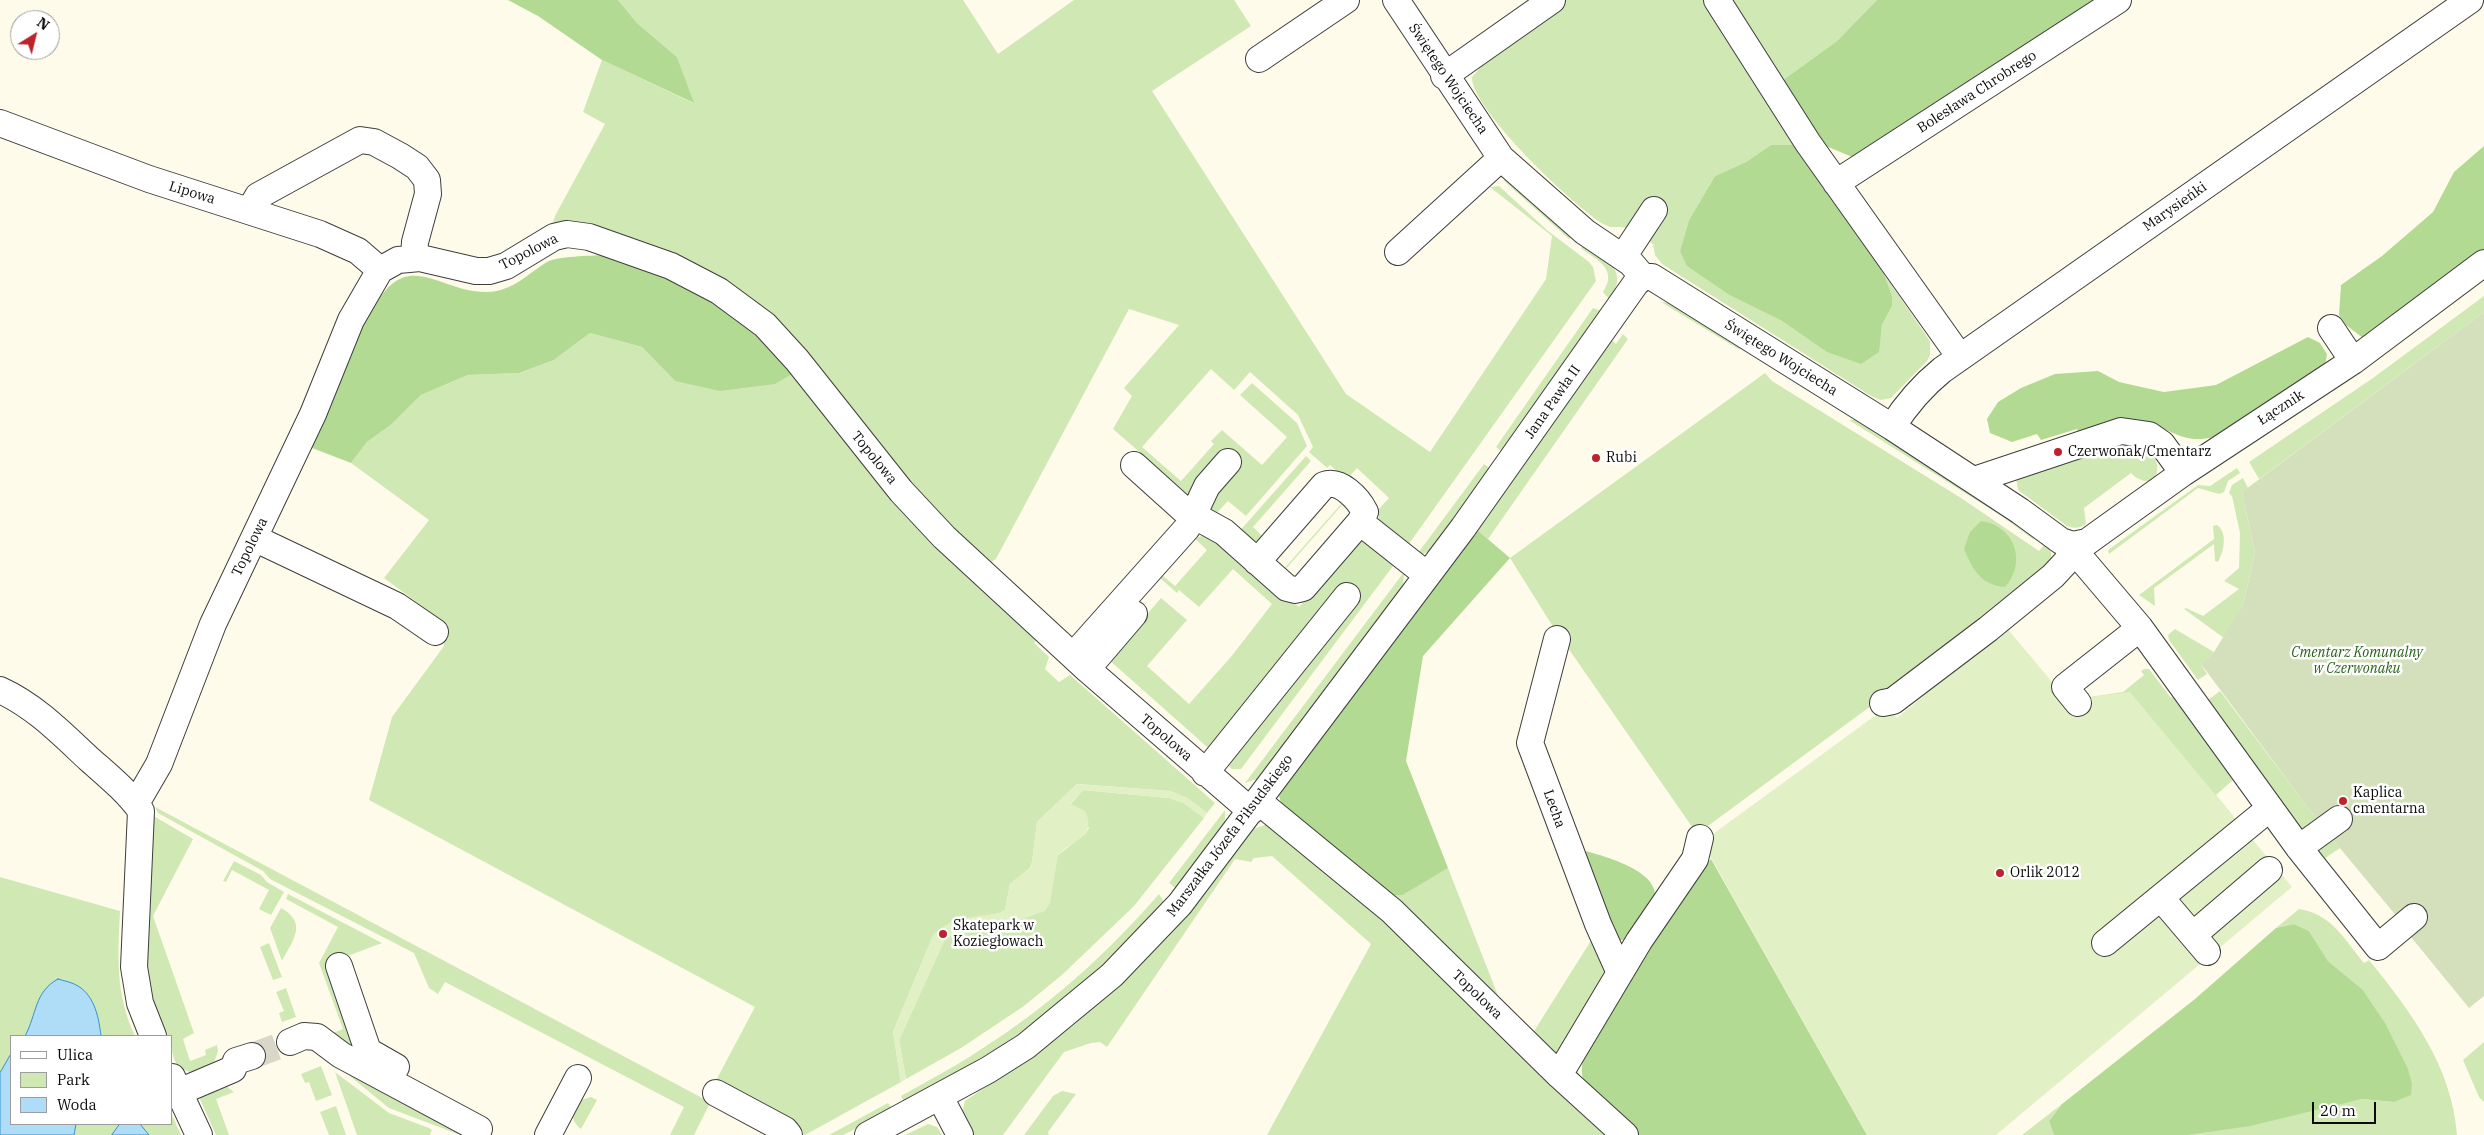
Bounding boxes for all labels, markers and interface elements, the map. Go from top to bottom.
north arrow [10,10,60,60]
text: N [33,13,53,34]
street label: Świętego Wojciecha [1405,20,1491,138]
street label: Bolesława Chrobrego [1914,47,2040,137]
street label: Lipowa [167,178,217,208]
street label: Marysieńki [2140,179,2210,235]
street label: Topolowa [497,230,561,274]
street label: Świętego Wojciecha [1721,316,1841,400]
street label: Jana Pawła II [1522,362,1584,442]
street label: Łącznik [2255,387,2307,429]
street label: Topolowa [848,428,900,488]
place label: Czerwonak/Cmentarz [2068,444,2211,460]
marker: Czerwonak/Cmentarz [2052,446,2064,458]
place label: Rubi [1606,450,1637,466]
marker: Rubi [1590,452,1602,464]
street label: Topolowa [229,515,271,579]
park label: Cmentarz Komunalny w Czerwonaku [2291,645,2423,678]
street label: Topolowa [1137,711,1195,765]
street label: Marszałka Józefa Piłsudskiego [1163,752,1297,920]
place label: Kaplica cmentarna [2353,785,2425,818]
street label: Lecha [1539,788,1569,830]
marker: Kaplica cmentarna [2337,795,2349,807]
place label: Orlik 2012 [2010,865,2080,881]
marker: Orlik 2012 [1994,867,2006,879]
place label: Skatepark w Koziegłowach [953,918,1043,950]
marker: Skatepark w Koziegłowach [937,928,949,940]
street label: Topolowa [1448,967,1506,1023]
legend [10,1035,172,1125]
text: Ulica [57,1045,93,1064]
text: Park [57,1070,90,1089]
scale bar [2314,1092,2378,1124]
text: Woda [57,1095,97,1114]
text: 20 m [2320,1101,2356,1120]

